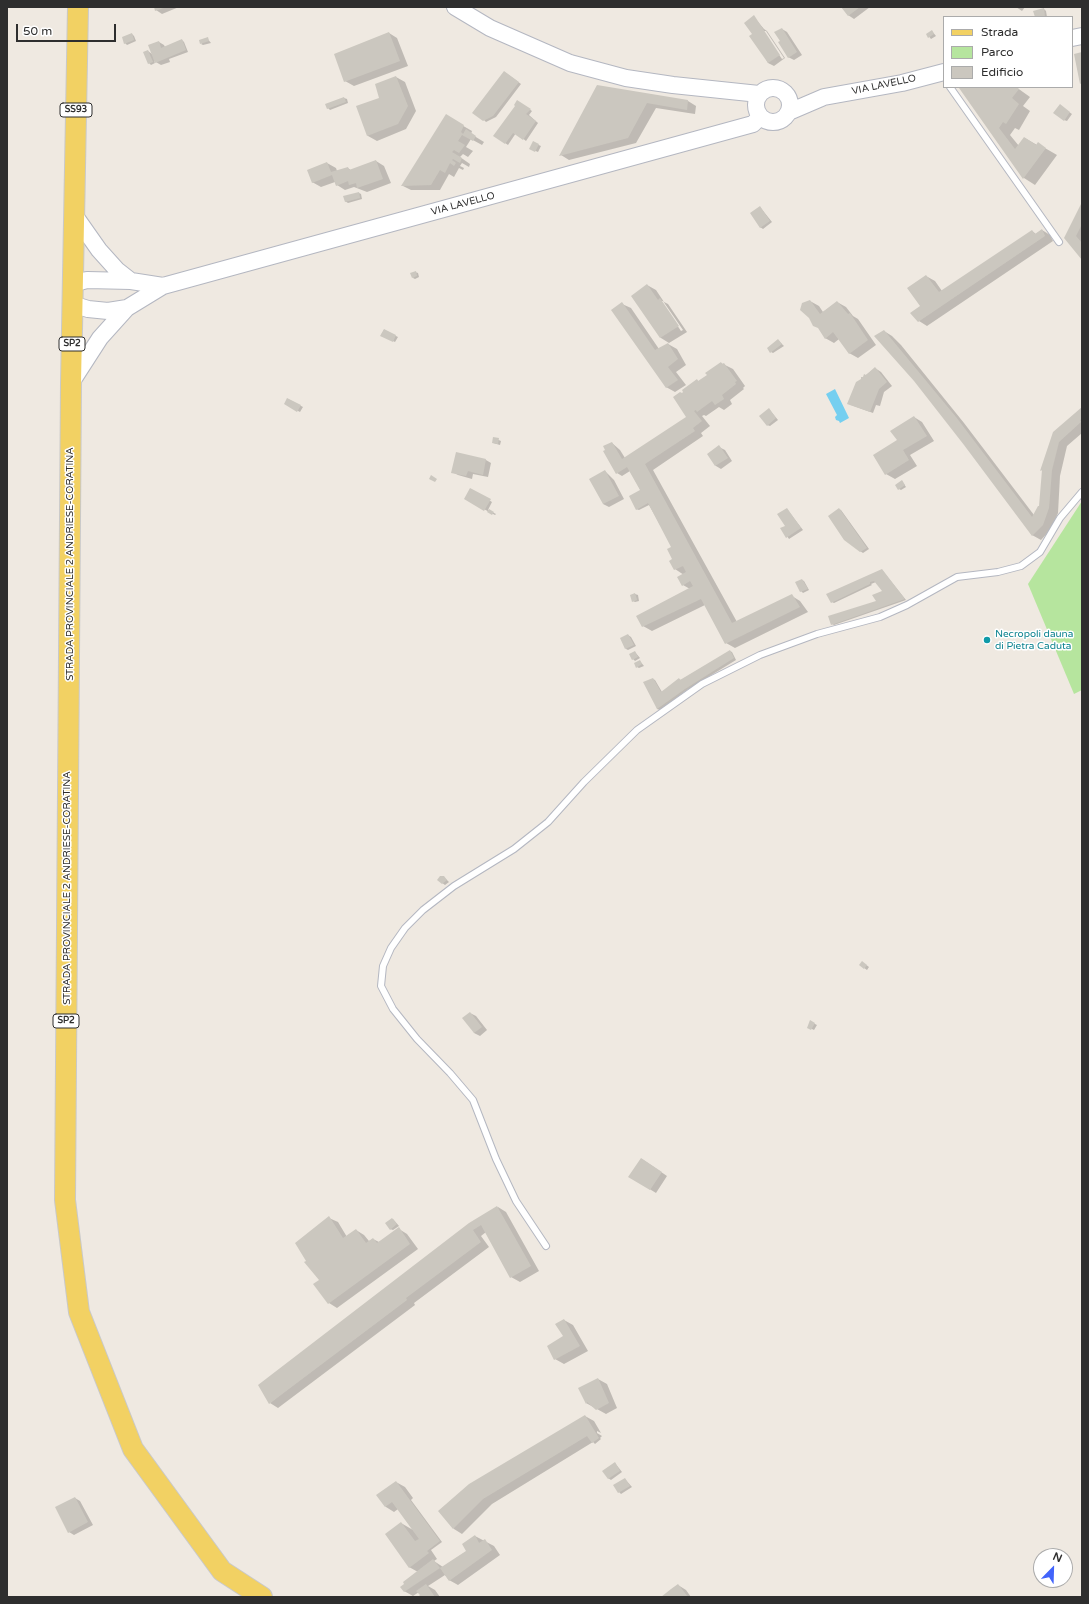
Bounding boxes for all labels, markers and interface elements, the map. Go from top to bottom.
scale bar [18,16,118,42]
legend [943,16,1073,88]
text: 50 m [23,24,52,38]
text: Strada [981,25,1018,39]
text: Parco [981,45,1014,59]
text: Edificio [981,65,1023,79]
street label: VIA LAVELLO [851,72,917,98]
road number: SS93 [60,103,92,117]
street label: VIA LAVELLO [430,190,496,218]
road number: SP2 [59,337,85,351]
street label: STRADA PROVINCIALE 2 ANDRIESE-CORATINA [64,447,76,681]
place label: Necropoli dauna di Pietra Caduta [995,628,1073,652]
marker: Necropoli dauna di Pietra Caduta [982,635,992,645]
street label: STRADA PROVINCIALE 2 ANDRIESE-CORATINA [61,771,73,1005]
road number: SP2 [53,1014,79,1028]
north arrow [1033,1548,1073,1588]
text: N [1051,1550,1064,1565]

